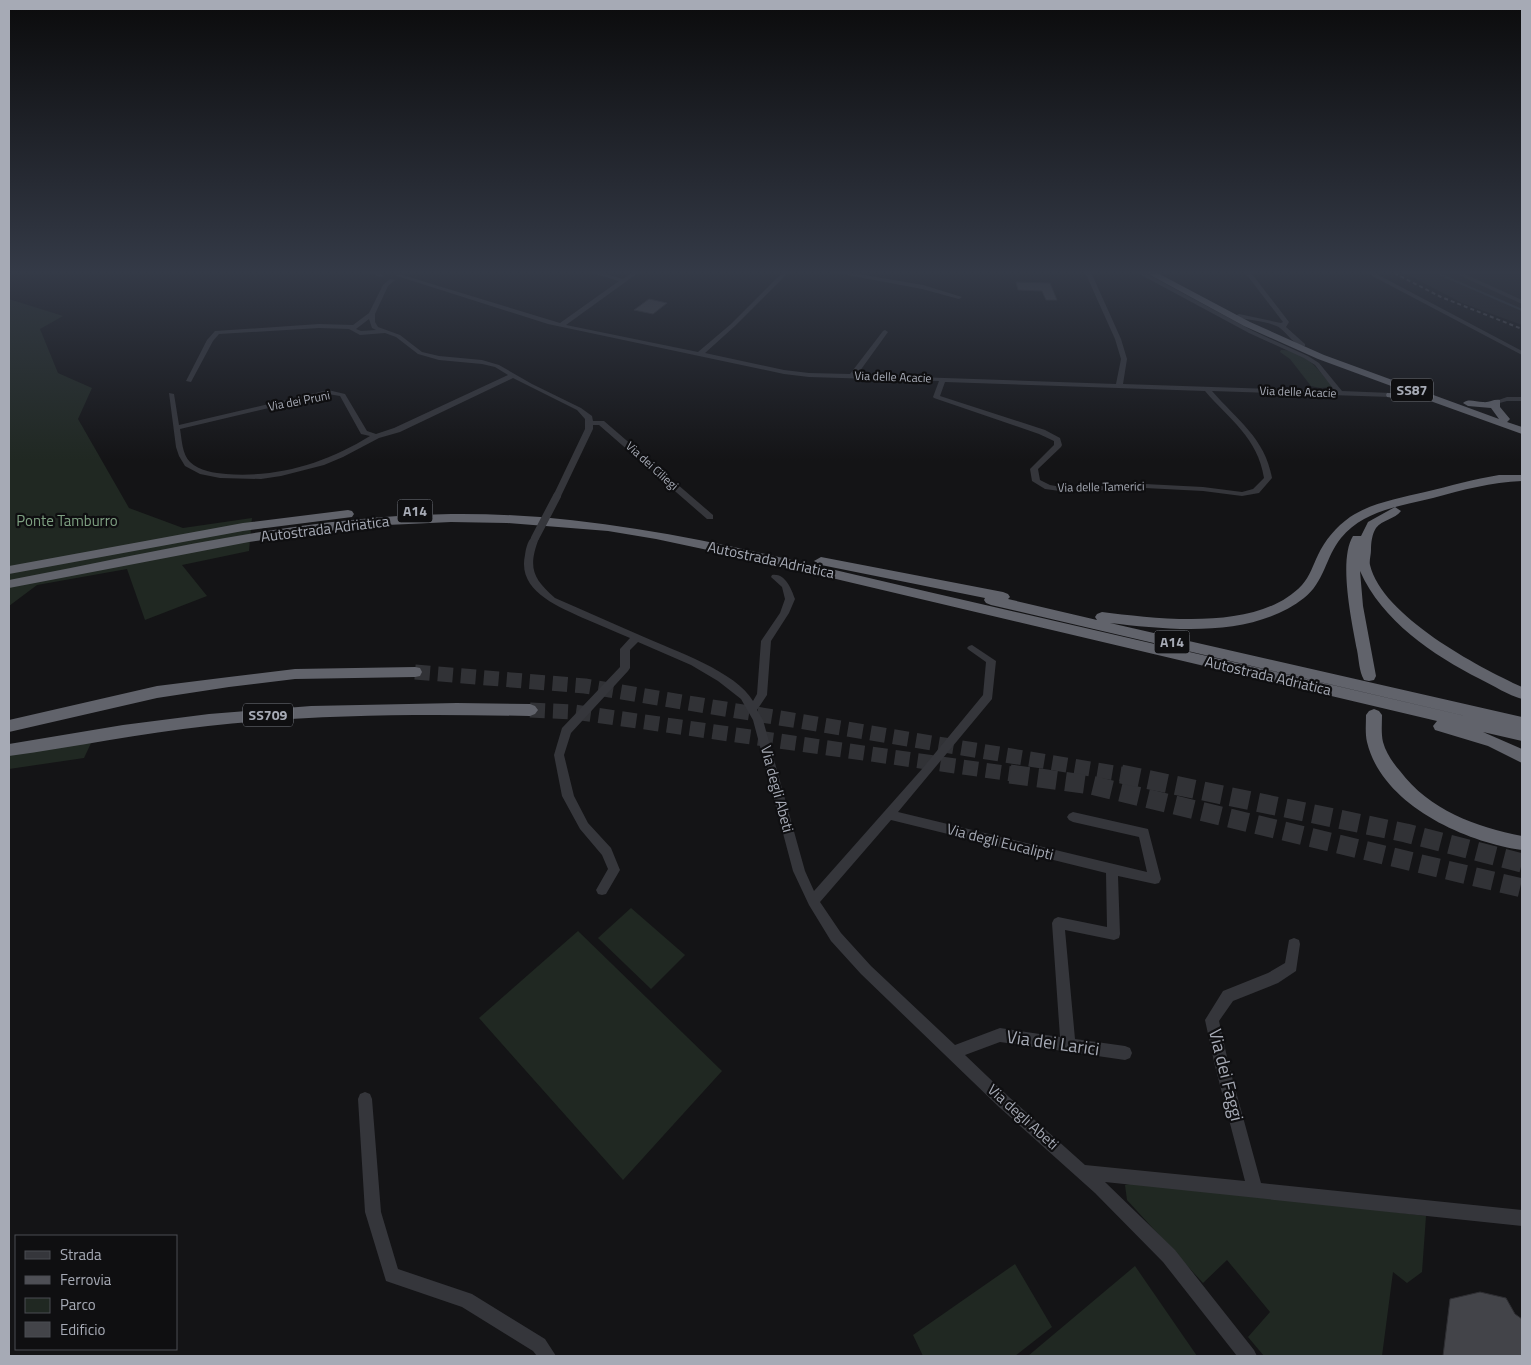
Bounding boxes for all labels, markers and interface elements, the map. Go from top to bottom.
street label: Via delle Acacie [854,366,932,387]
road number: SS87 [1391,378,1433,402]
street label: Via delle Acacie [1259,381,1337,402]
street label: Via dei Pruni [266,385,331,416]
street label: Via dei Ciliegi [622,437,683,495]
street label: Via delle Tamerici [1057,476,1145,497]
road number: A14 [398,500,432,522]
park label: Ponte Tamburro [16,509,118,532]
street label: Autostrada Adriatica [259,509,391,548]
street label: Autostrada Adriatica [706,535,837,584]
road number: A14 [1154,630,1190,654]
street label: Autostrada Adriatica [1203,650,1334,701]
road number: SS709 [243,704,293,726]
street label: Via degli Abeti [755,743,800,835]
street label: Via degli Eucalipti [944,817,1056,866]
street label: Via dei Larici [1005,1023,1101,1062]
street label: Via dei Faggi [1202,1026,1251,1124]
street label: Via degli Abeti [983,1078,1064,1155]
legend [15,1235,178,1350]
text: Strada [60,1243,102,1266]
text: Ferrovia [60,1268,112,1291]
text: Parco [60,1293,96,1316]
text: Edificio [60,1318,105,1341]

